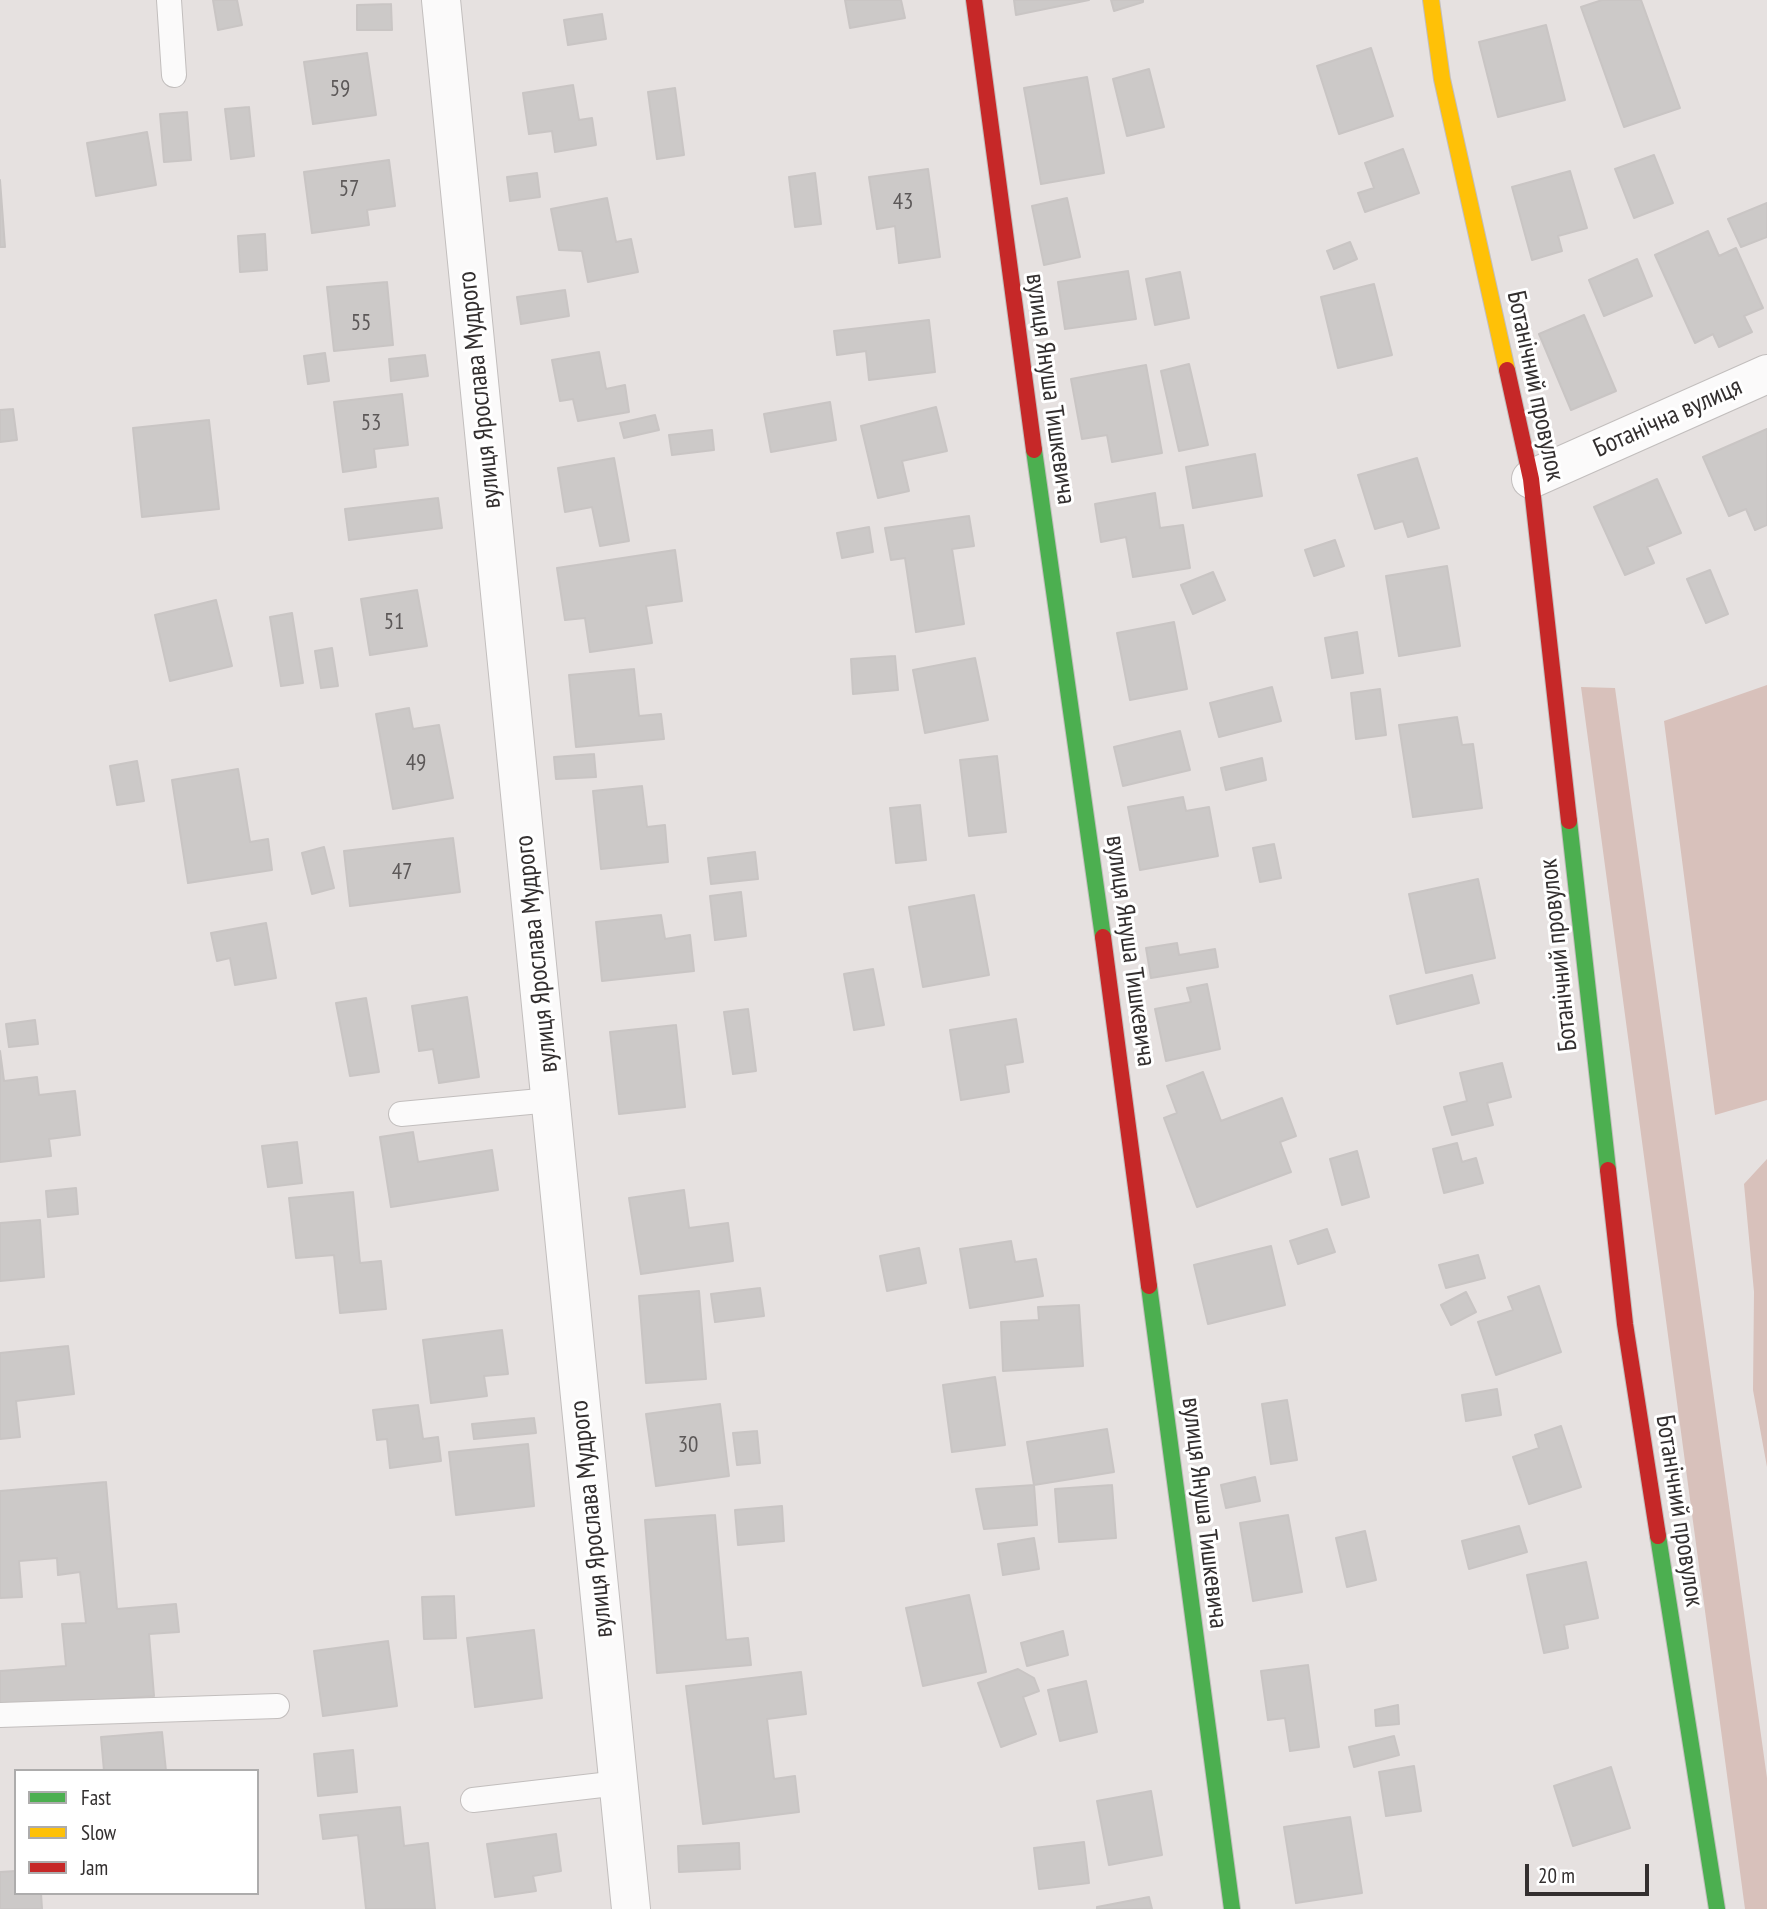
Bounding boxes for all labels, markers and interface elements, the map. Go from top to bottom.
house number: 59 [330,75,350,103]
house number: 57 [339,175,359,203]
house number: 43 [893,188,913,216]
street label: вулиця Ярослава Мудрого [452,270,508,510]
street label: вулиця Януша Тишкевича [1018,272,1082,506]
street label: Ботанічний провулок [1500,288,1570,484]
house number: 55 [351,309,371,337]
street label: Ботанічна вулиця [1589,371,1747,465]
house number: 53 [361,409,381,437]
house number: 51 [384,608,404,636]
house number: 49 [406,749,426,777]
street label: вулиця Ярослава Мудрого [509,834,565,1074]
street label: вулиця Януша Тишкевича [1098,834,1162,1068]
street label: Ботанічний провулок [1533,857,1585,1053]
house number: 47 [392,858,412,886]
street label: вулиця Януша Тишкевича [1174,1396,1234,1630]
street label: вулиця Ярослава Мудрого [564,1399,620,1639]
street label: Ботанічний провулок [1648,1413,1710,1609]
house number: 30 [678,1431,698,1459]
legend [14,1769,259,1895]
text: Fast [81,1784,111,1811]
text: Slow [81,1819,116,1846]
scale bar [1529,1850,1653,1894]
text: Jam [81,1854,108,1881]
text: 20 m [1538,1862,1575,1889]

